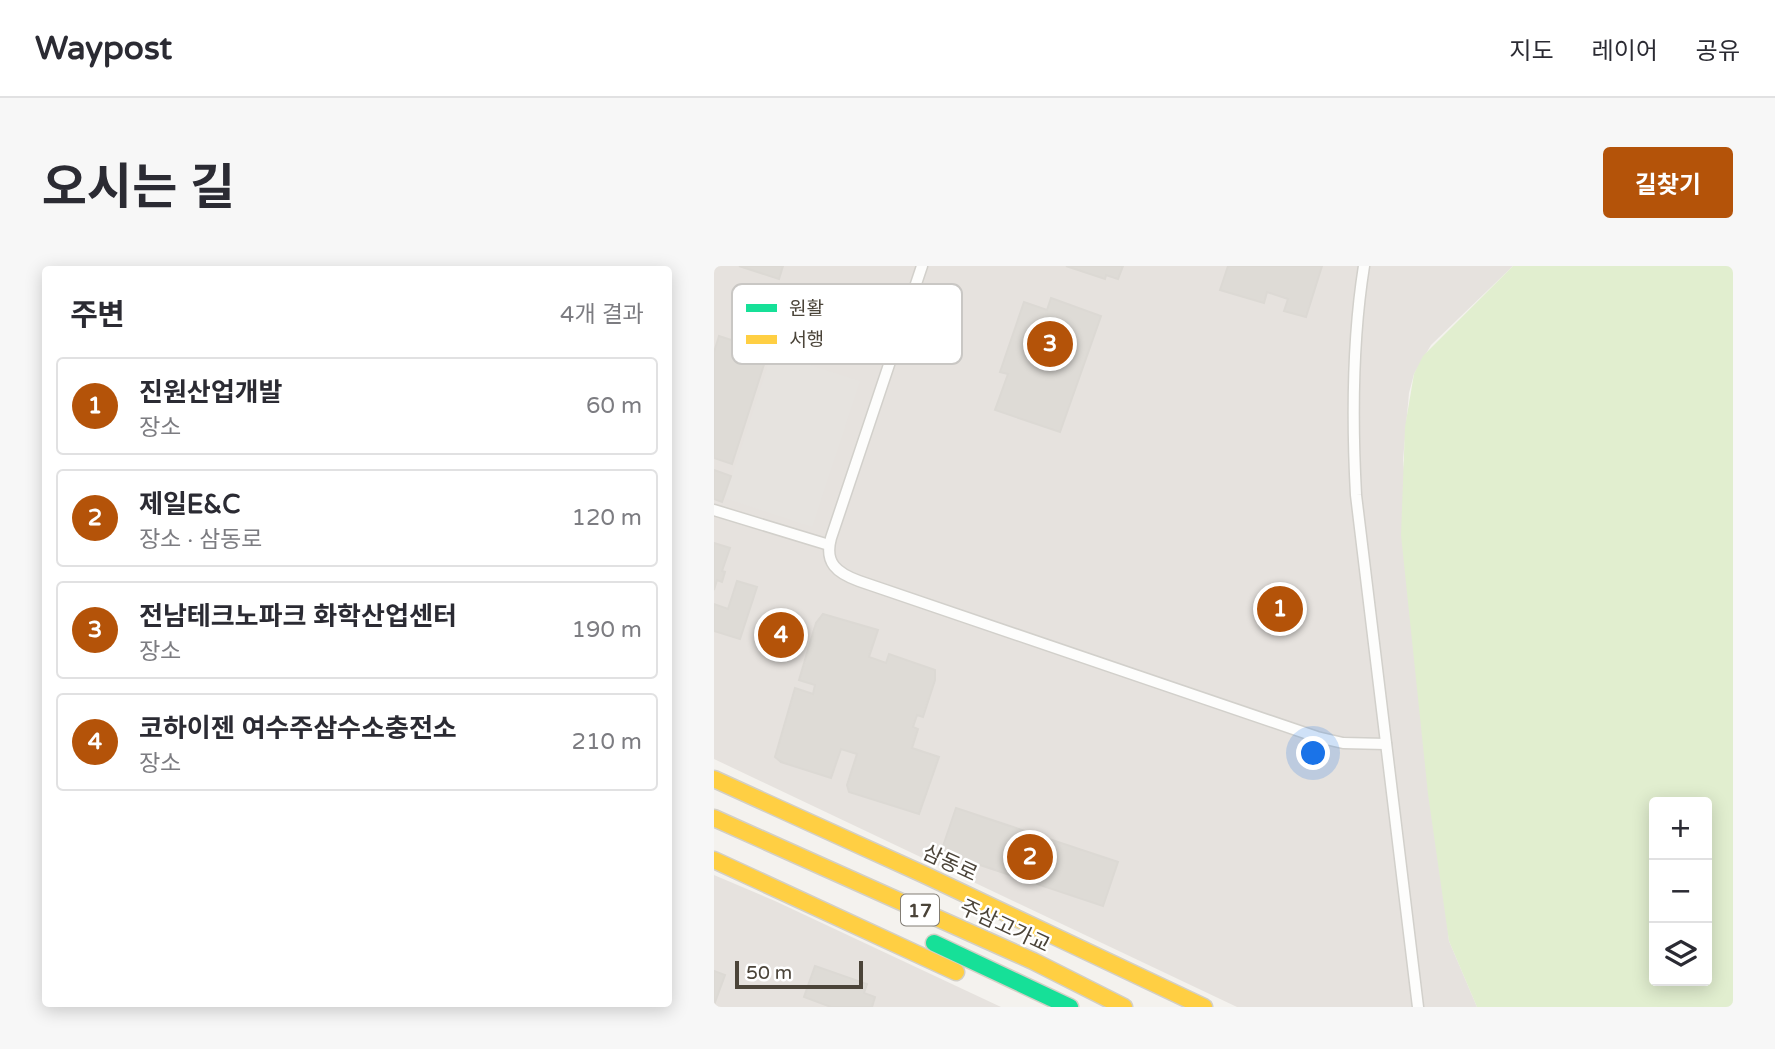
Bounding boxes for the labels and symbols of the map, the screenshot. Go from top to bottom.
legend [732,284,962,364]
text: 원활 [789,298,824,320]
pin: 3 [1027,318,1073,370]
text: 서행 [789,329,824,351]
pin: 1 [1257,583,1303,635]
pin: 4 [758,609,804,661]
your location [1296,736,1330,770]
pin: 2 [1007,831,1053,883]
street label: 삼동로 [918,840,981,887]
road number: 17 [901,894,939,926]
street label: 주삼고가교 [956,895,1054,958]
scale bar [735,958,863,990]

